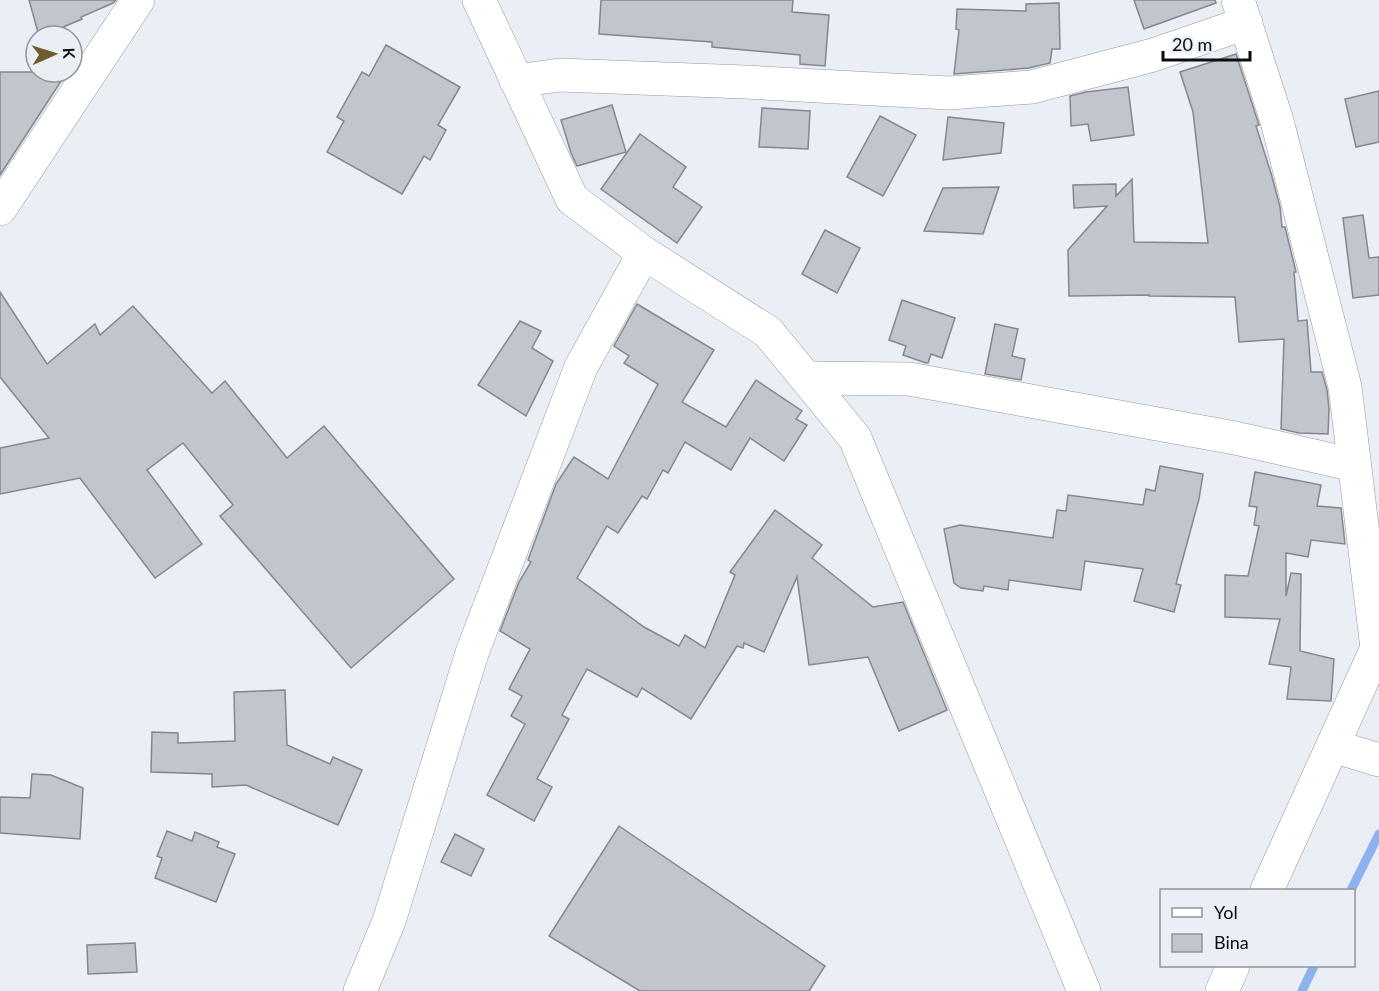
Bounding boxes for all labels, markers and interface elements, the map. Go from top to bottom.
north arrow [24,24,84,84]
scale bar [1163,24,1250,62]
text: 20 m [1172,33,1212,55]
text: K [60,47,79,60]
legend [1160,889,1355,967]
text: Yol [1214,901,1238,923]
text: Bina [1214,931,1249,953]

